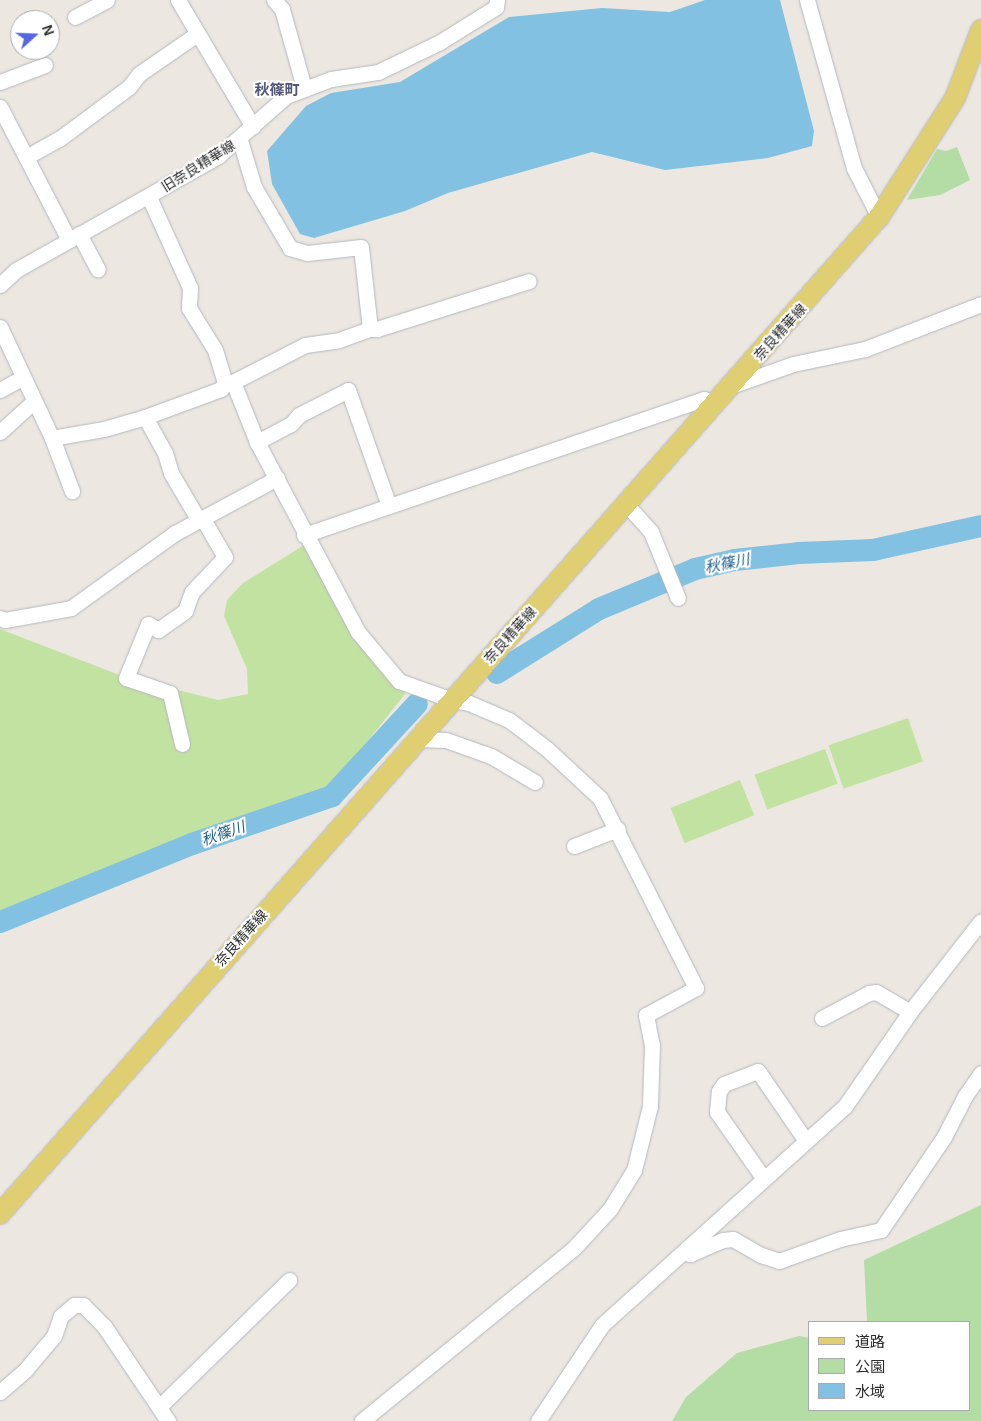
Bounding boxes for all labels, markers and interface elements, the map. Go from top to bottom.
north arrow [10,10,60,60]
text: N [39,23,57,38]
district label: 秋篠町 [255,81,299,99]
street label: 旧奈良精華線 [158,137,238,195]
street label: 奈良精華線 [750,300,810,364]
water label: 秋篠川 [703,550,751,576]
street label: 奈良精華線 [480,603,540,667]
water label: 秋篠川 [199,817,247,849]
street label: 奈良精華線 [211,906,271,970]
legend [808,1321,971,1411]
text: 道路 [855,1333,885,1350]
text: 公園 [855,1358,885,1375]
text: 水域 [855,1383,885,1400]

